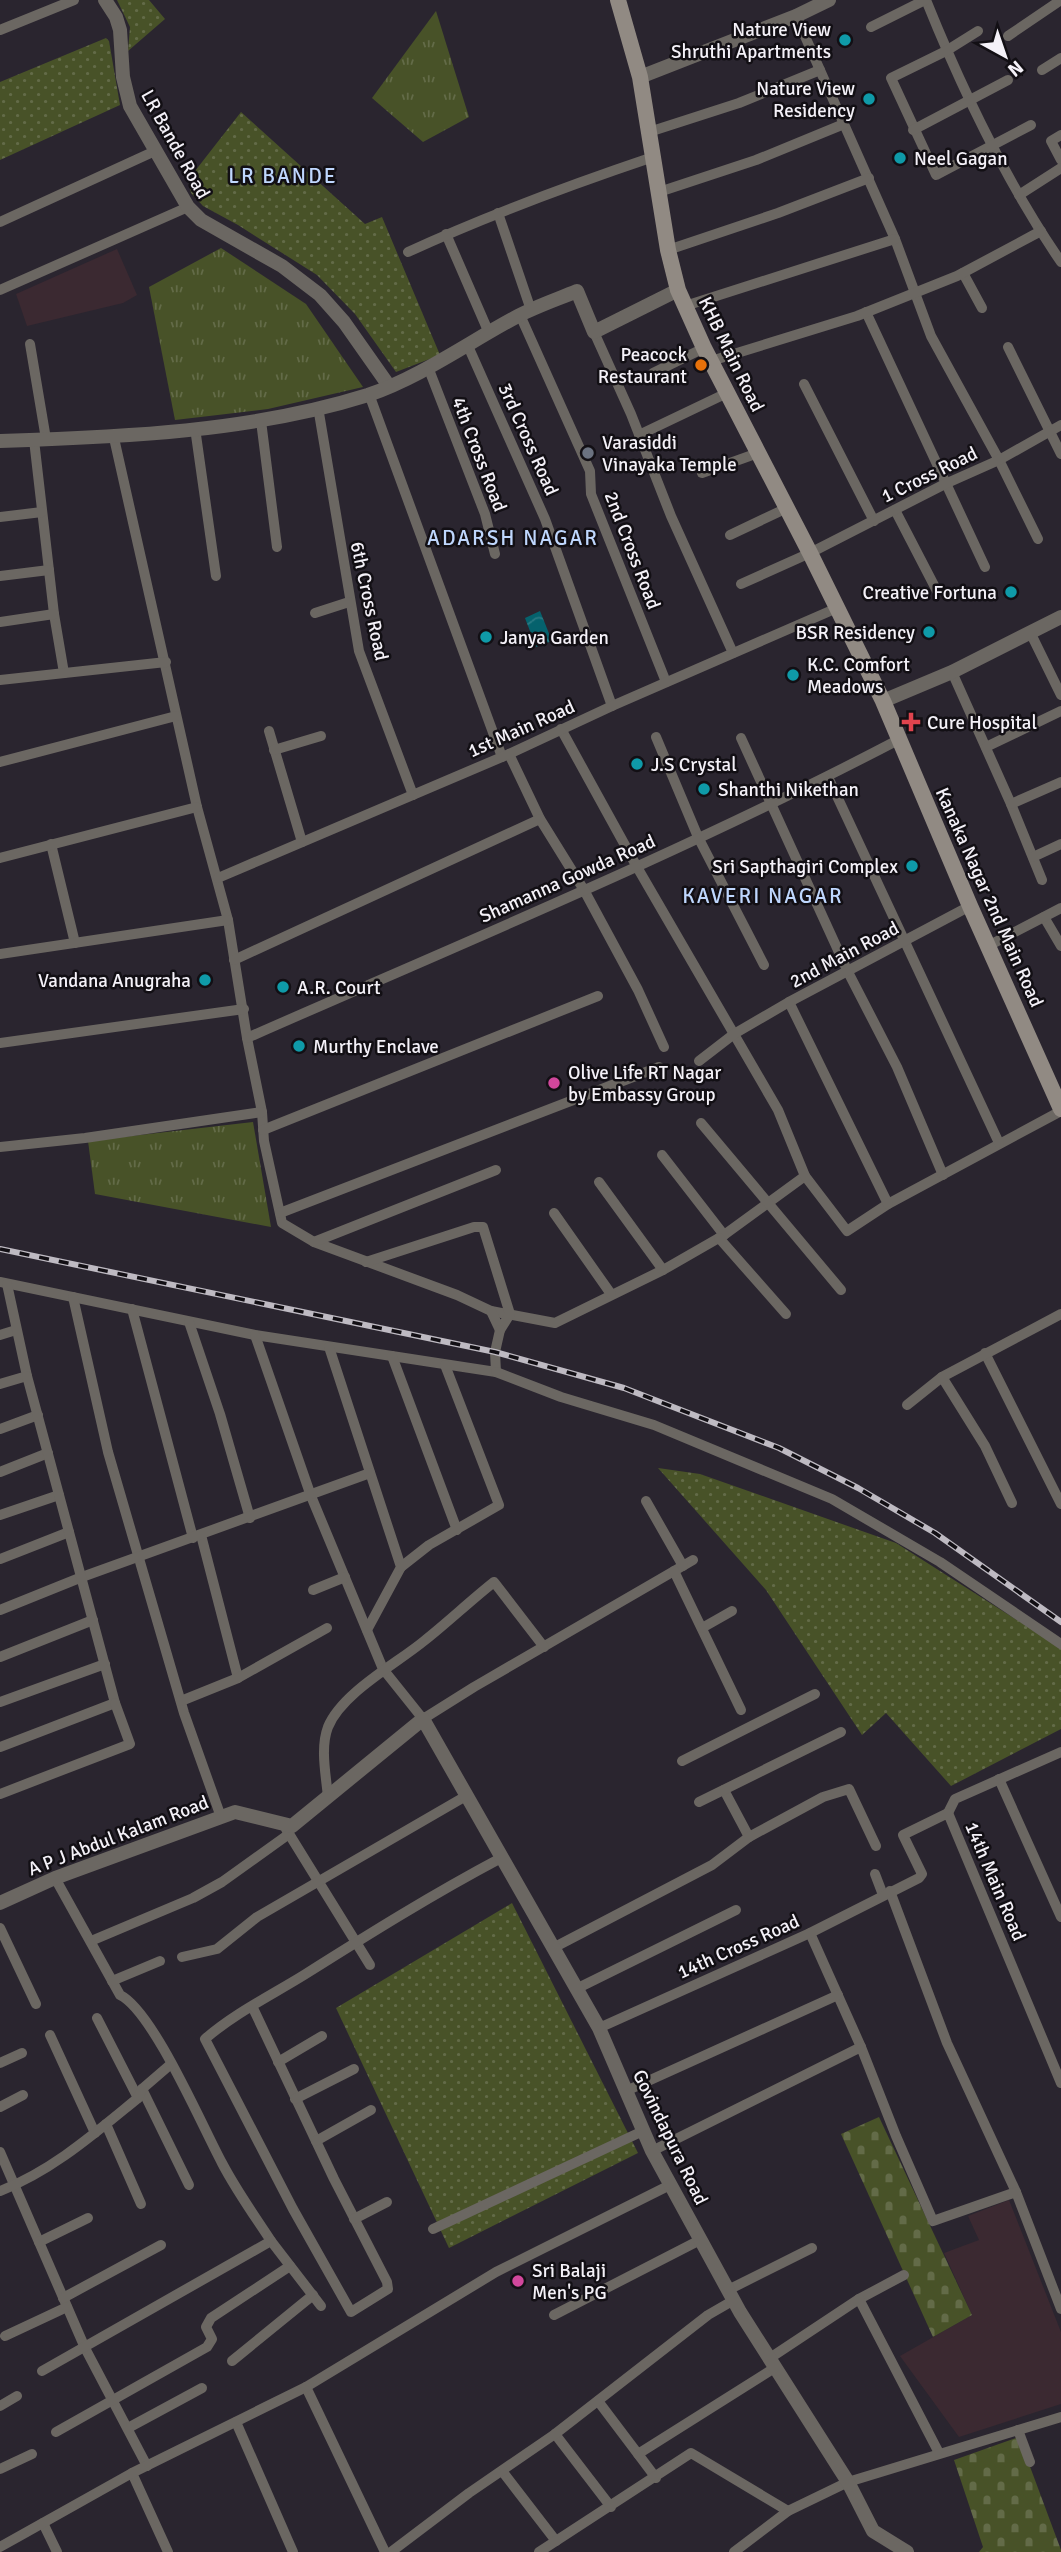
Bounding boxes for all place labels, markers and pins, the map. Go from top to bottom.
place label: Nature View Shruthi Apartments [671,18,831,64]
marker: Nature View Shruthi Apartments [837,32,853,48]
place label: Nature View Residency [756,77,855,123]
marker: Nature View Residency [861,91,877,107]
place label: Neel Gagan [914,147,1008,171]
marker: Neel Gagan [892,150,908,166]
place label: Peacock Restaurant [598,343,687,389]
marker: Peacock Restaurant [693,357,709,373]
place label: Varasiddi Vinayaka Temple [602,431,737,477]
marker: Varasiddi Vinayaka Temple [580,445,596,461]
place label: Creative Fortuna [862,581,997,605]
marker: Creative Fortuna [1003,584,1019,600]
place label: BSR Residency [795,621,915,645]
marker: BSR Residency [921,624,937,640]
place label: Janya Garden [500,626,609,650]
marker: Janya Garden [478,629,494,645]
place label: K.C. Comfort Meadows [807,653,910,699]
marker: K.C. Comfort Meadows [785,667,801,683]
place label: Cure Hospital [927,711,1037,735]
marker: Cure Hospital [901,712,921,732]
place label: J.S Crystal [651,753,737,777]
marker: J.S Crystal [629,756,645,772]
place label: Shanthi Nikethan [718,778,859,802]
marker: Shanthi Nikethan [696,781,712,797]
place label: Sri Sapthagiri Complex [712,855,898,879]
marker: Sri Sapthagiri Complex [904,858,920,874]
place label: Vandana Anugraha [38,969,191,993]
marker: Vandana Anugraha [197,972,213,988]
place label: A.R. Court [297,976,381,1000]
marker: A.R. Court [275,979,291,995]
place label: Murthy Enclave [313,1035,439,1059]
marker: Murthy Enclave [291,1038,307,1054]
place label: Olive Life RT Nagar by Embassy Group [568,1061,721,1107]
marker: Olive Life RT Nagar by Embassy Group [546,1075,562,1091]
place label: Sri Balaji Men's PG [532,2259,607,2305]
marker: Sri Balaji Men's PG [510,2273,526,2289]

